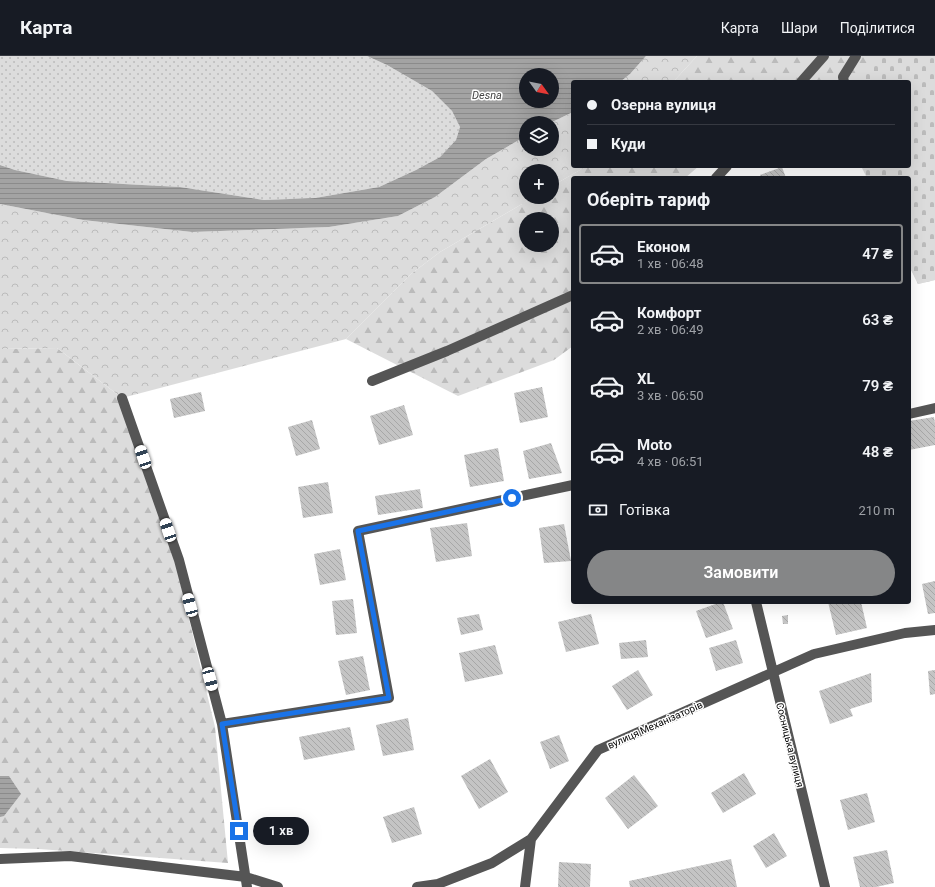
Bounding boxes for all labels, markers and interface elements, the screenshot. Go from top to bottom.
text: Карта [20,16,72,39]
text: Карта [721,20,759,36]
text: Шари [781,20,818,36]
text: Поділитися [840,20,915,36]
north arrow [519,68,559,108]
map controls [519,68,559,252]
water label: Desna [472,89,502,102]
text: Озерна вулиця [611,96,716,114]
button: layers [519,116,559,156]
text: Куди [611,135,645,153]
button: + [519,164,559,204]
text: Оберіть тариф [587,189,710,210]
button: − [519,212,559,252]
icon: car [589,236,625,272]
text: Економ [637,238,690,256]
text: 47 ₴ [862,245,893,263]
text: 1 хв · 06:48 [637,256,704,271]
icon: car [589,302,625,338]
text: Комфорт [637,304,701,322]
text: 63 ₴ [862,311,893,329]
text: 2 хв · 06:49 [637,322,704,337]
icon: car [589,368,625,404]
text: XL [637,370,655,388]
text: 79 ₴ [862,377,893,395]
text: 3 хв · 06:50 [637,388,704,403]
icon: car [589,434,625,470]
text: Moto [637,436,672,454]
text: 48 ₴ [862,443,893,461]
car [133,444,153,470]
text: 4 хв · 06:51 [637,454,704,469]
route start [503,489,521,507]
icon: cash [587,499,609,521]
text: Готівка [619,501,670,519]
text: 210 m [858,503,895,518]
car [158,517,178,543]
button: Замовити [587,550,895,596]
car [181,592,199,618]
car [201,666,219,692]
street label: вулиця Механізаторів [606,699,704,751]
street label: Сосницька вулиця [774,702,806,788]
callout: 1 хв [253,817,309,845]
route end [230,822,248,840]
text: 1 хв [269,823,293,838]

